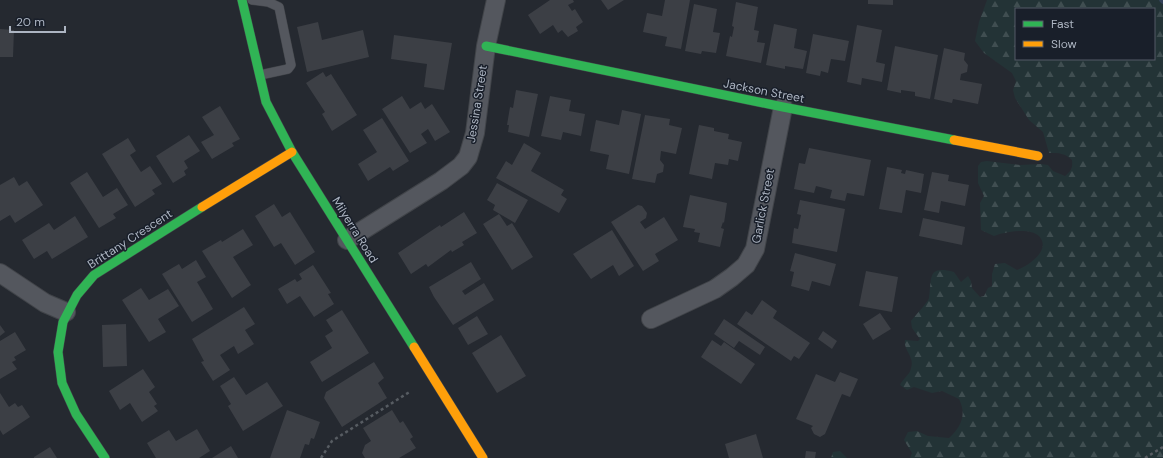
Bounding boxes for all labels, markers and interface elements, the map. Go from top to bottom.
scale bar [10,8,65,34]
legend [1015,8,1155,60]
text: 20 m [16,14,45,30]
text: Fast [1051,16,1074,32]
text: Slow [1051,36,1077,52]
street label: Jessina Street [463,64,491,144]
street label: Jackson Street [722,75,806,107]
street label: Garlick Street [748,167,778,245]
street label: Milyerra Road [328,194,382,266]
street label: Brittany Crescent [85,205,176,272]

